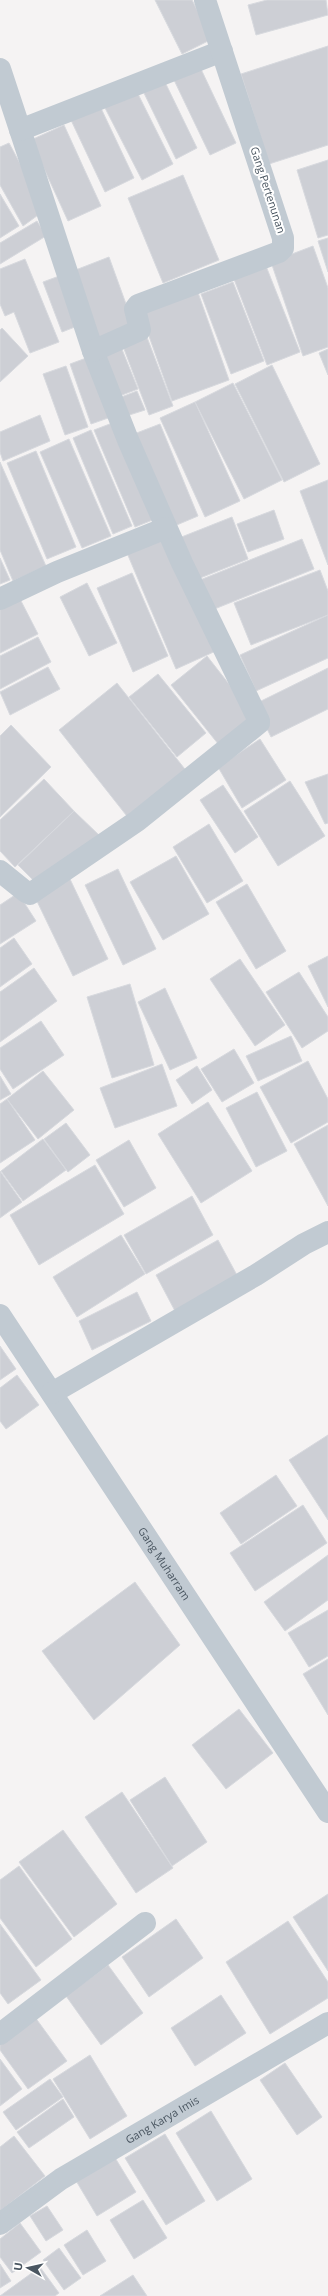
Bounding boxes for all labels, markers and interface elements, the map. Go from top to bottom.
street label: Gang Pertenunan [247,145,290,235]
street label: Gang Muharram [135,1524,194,1603]
street label: Gang Karya Imis [122,2092,202,2147]
north arrow [8,2248,48,2288]
text: U [10,2261,26,2272]

